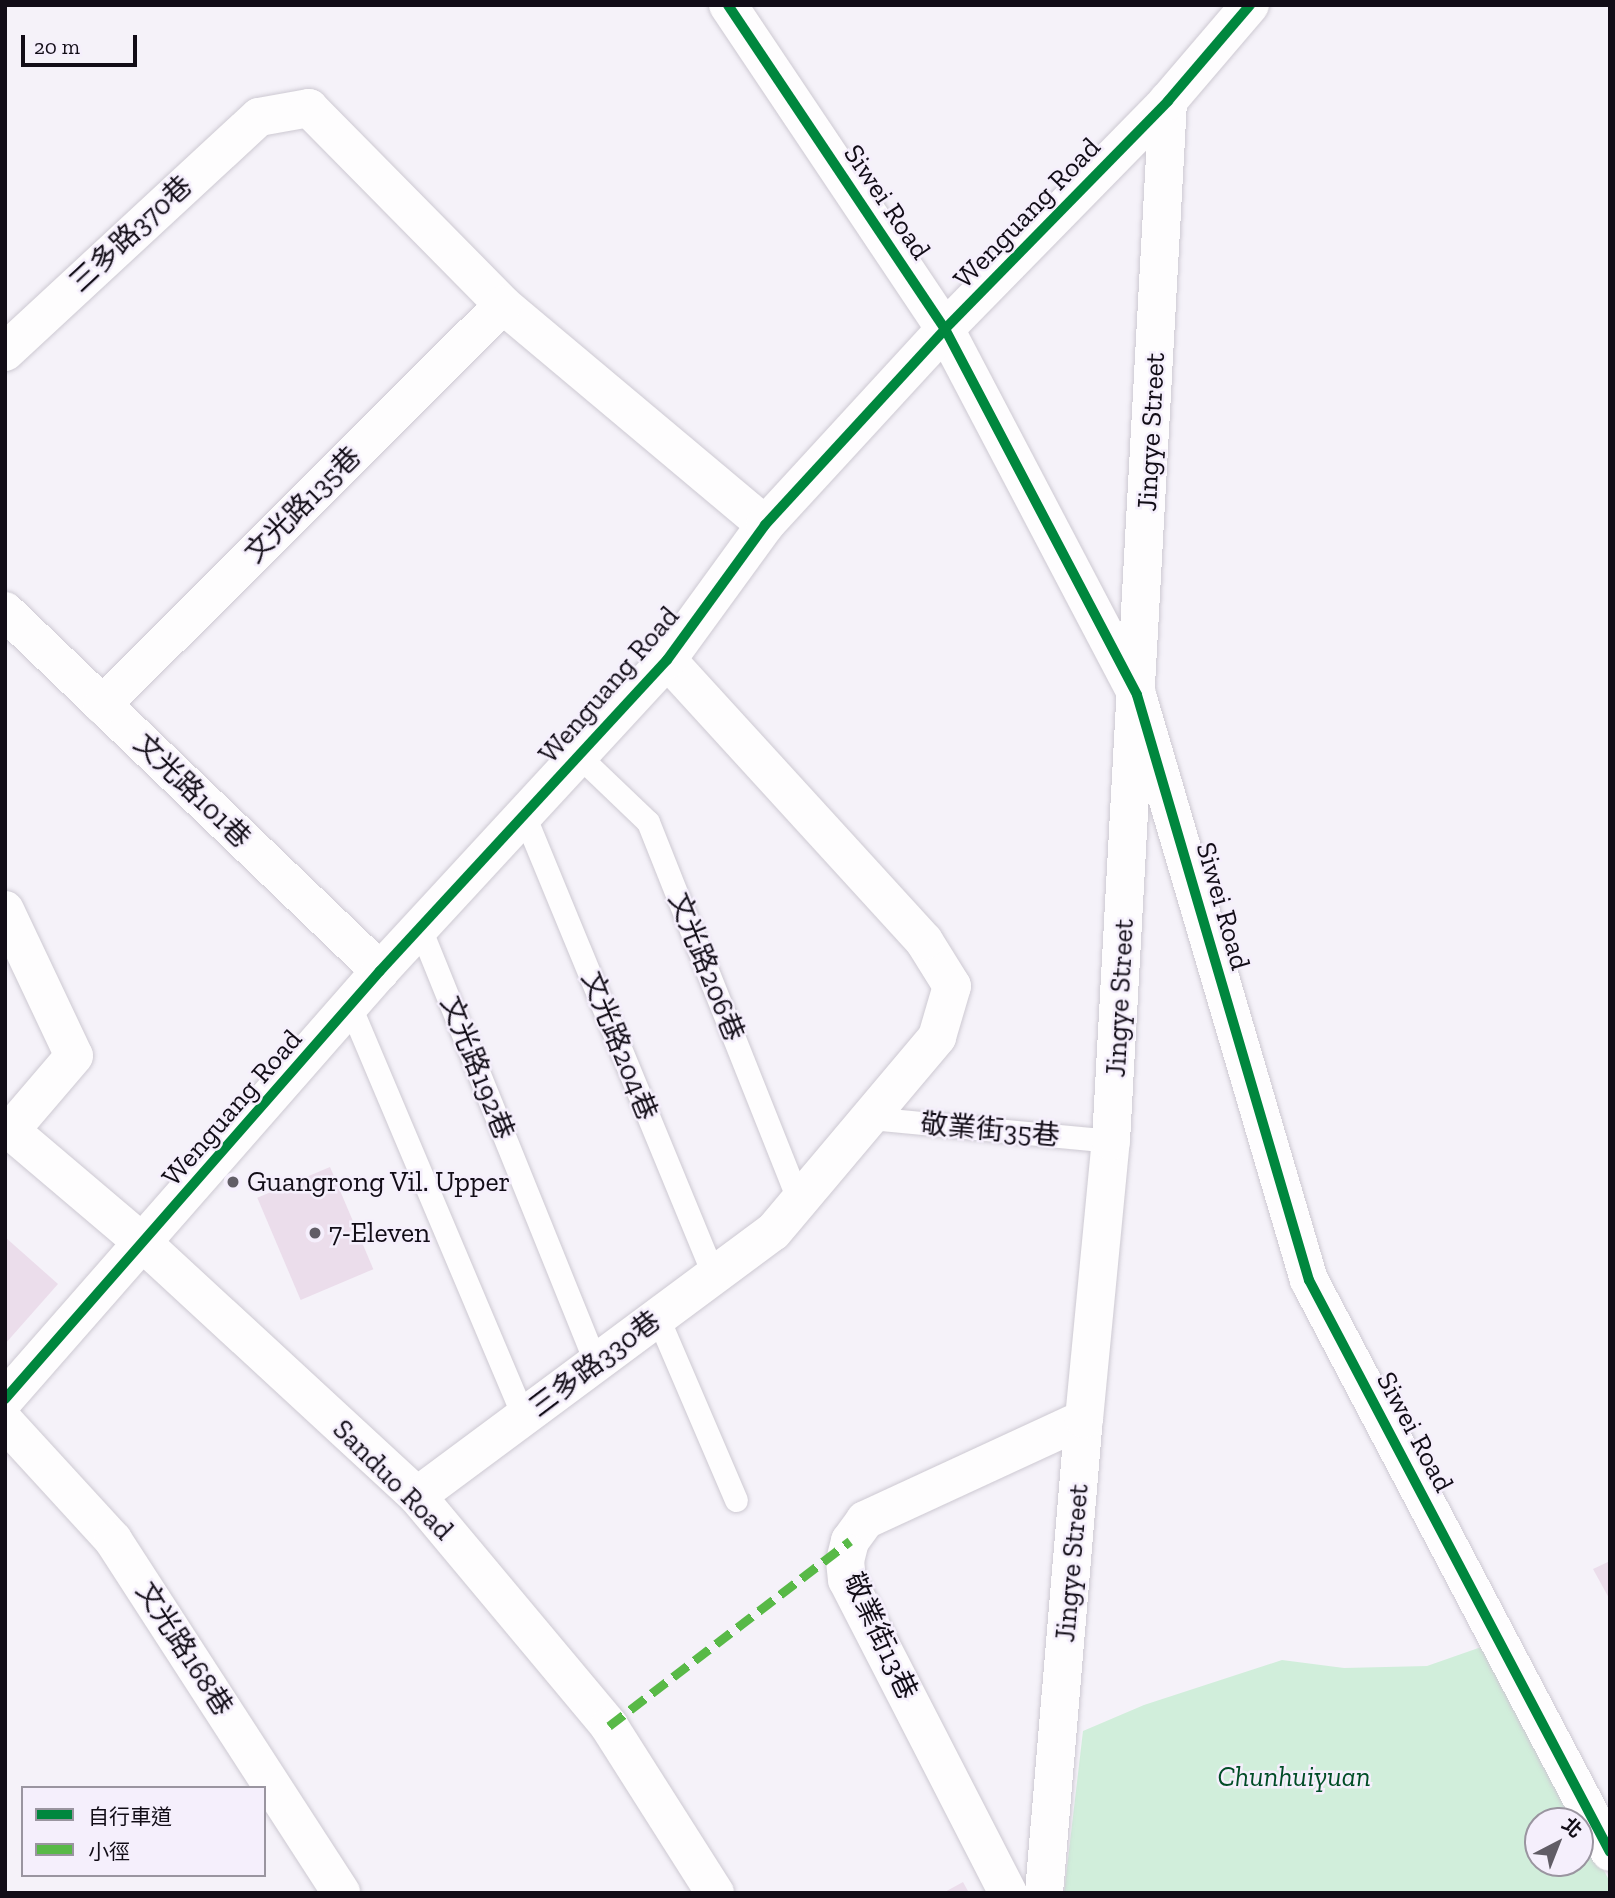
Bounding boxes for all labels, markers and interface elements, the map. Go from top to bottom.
scale bar [24,21,140,65]
text: 20 m [34,34,80,59]
street label: Wenguang Road [947,131,1107,295]
street label: Siwei Road [836,138,938,266]
street label: 三多路370巷 [63,169,199,299]
street label: Jingye Street [1130,352,1172,512]
street label: 文光路135巷 [238,440,368,570]
street label: Wenguang Road [532,600,686,770]
street label: 文光路101巷 [126,727,258,855]
street label: Siwei Road [1189,838,1257,974]
street label: 文光路206巷 [661,888,751,1046]
street label: Jingye Street [1099,918,1141,1078]
street label: 文光路204巷 [574,967,664,1125]
street label: 文光路192巷 [433,991,521,1145]
street label: Wenguang Road [155,1023,309,1193]
street label: 敬業街35巷 [919,1107,1061,1153]
place label: Guangrong Vil. Upper [247,1165,511,1199]
marker: Guangrong Vil. Upper [225,1174,241,1190]
place label: 7-Eleven [329,1216,430,1250]
marker: 7-Eleven [307,1225,323,1241]
street label: 三多路330巷 [523,1304,667,1424]
street label: Siwei Road [1369,1366,1461,1498]
street label: Sanduo Road [326,1413,460,1547]
street label: Jingye Street [1048,1482,1096,1644]
street label: 敬業街13巷 [836,1567,924,1705]
street label: 文光路168巷 [128,1576,240,1722]
park label: Chunhuiyuan [1217,1760,1371,1794]
legend [21,1786,266,1877]
text: 自行車道 [88,1804,172,1829]
north arrow [1524,1807,1594,1877]
text: 北 [1557,1813,1587,1842]
text: 小徑 [88,1839,130,1864]

